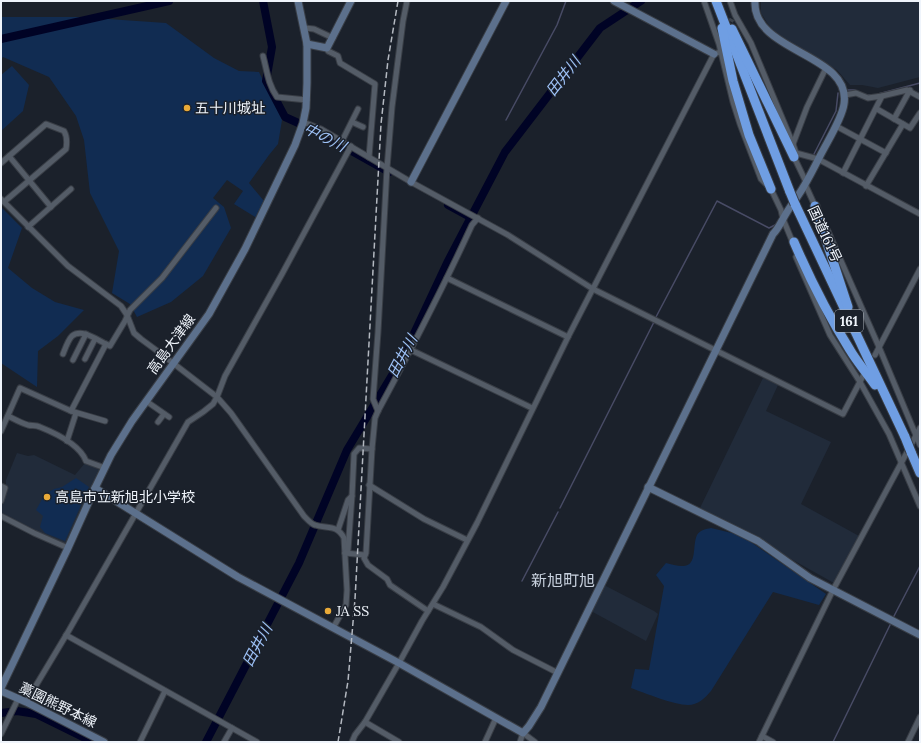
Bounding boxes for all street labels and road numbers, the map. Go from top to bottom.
street label: 国道161号 [804,203,846,265]
street label: 高島大津線 [143,310,199,378]
road number: 161 [835,310,863,332]
street label: 藁園熊野本線 [16,678,100,732]

